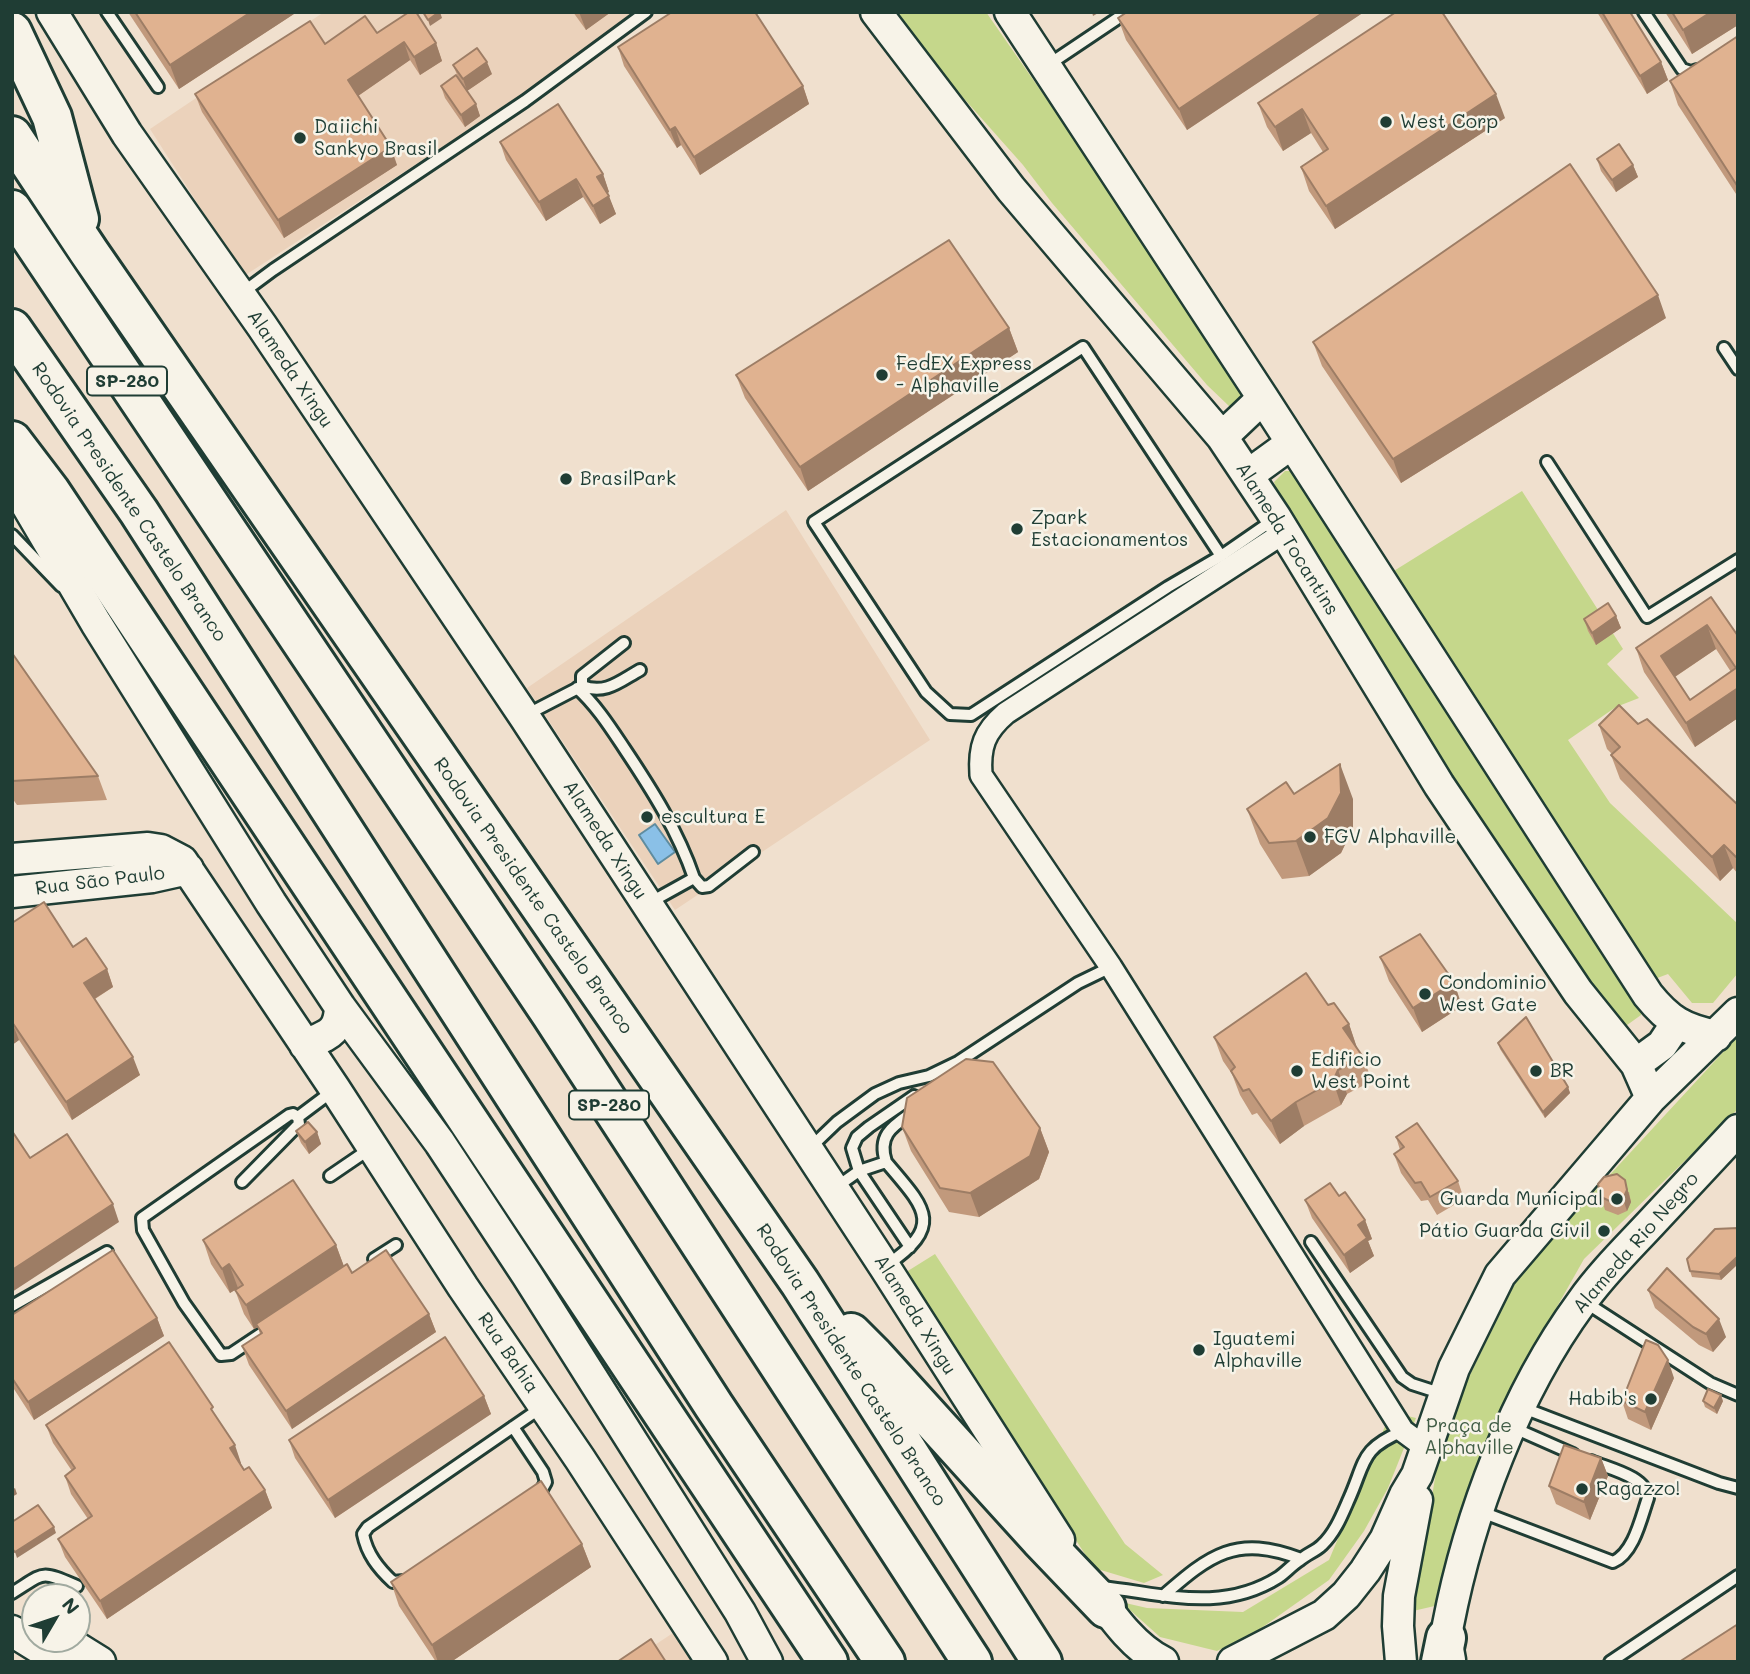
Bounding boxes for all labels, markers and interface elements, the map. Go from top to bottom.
place label: West Corp [1400,111,1498,133]
marker: West Corp [1378,114,1394,130]
place label: Daiichi Sankyo Brasil [314,116,437,160]
marker: Daiichi Sankyo Brasil [292,130,308,146]
street label: Alameda Xingu [242,306,338,432]
place label: FedEX Express - Alphaville [896,353,1032,397]
street label: Rodovia Presidente Castelo Branco [27,358,231,646]
road number: SP-280 [87,366,167,396]
marker: FedEX Express - Alphaville [874,367,890,383]
street label: Alameda Tocantins [1231,458,1343,620]
place label: BrasilPark [580,468,676,490]
marker: BrasilPark [558,471,574,487]
place label: Zpark Estacionamentos [1031,507,1188,551]
marker: Zpark Estacionamentos [1009,521,1025,537]
street label: Rodovia Presidente Castelo Branco [428,753,638,1039]
street label: Alameda Xingu [558,776,652,904]
place label: escultura E [661,806,765,828]
marker: escultura E [639,809,655,825]
place label: FGV Alphaville [1324,826,1456,848]
marker: FGV Alphaville [1302,829,1318,845]
street label: Rua São Paulo [34,862,166,900]
place label: Condominio West Gate [1439,972,1546,1016]
marker: Condominio West Gate [1417,986,1433,1002]
place label: Edificio West Point [1311,1049,1411,1093]
place label: BR [1550,1060,1574,1082]
marker: Edificio West Point [1289,1063,1305,1079]
marker: BR [1528,1063,1544,1079]
road number: SP-280 [569,1090,649,1120]
street label: Alameda Rio Negro [1568,1168,1704,1318]
place label: Guarda Municipal [1440,1188,1603,1210]
marker: Guarda Municipal [1609,1191,1625,1207]
street label: Rodovia Presidente Castelo Branco [751,1220,951,1510]
place label: Pátio Guarda Civil [1419,1220,1590,1242]
marker: Pátio Guarda Civil [1596,1223,1612,1239]
street label: Alameda Xingu [869,1251,961,1379]
street label: Rua Bahia [473,1308,543,1398]
place label: Iguatemi Alphaville [1213,1328,1302,1372]
marker: Iguatemi Alphaville [1191,1342,1207,1358]
place label: Habib's [1568,1388,1637,1410]
marker: Habib's [1643,1391,1659,1407]
park label: Praça de Alphaville [1424,1415,1514,1459]
place label: Ragazzo! [1596,1478,1680,1500]
marker: Ragazzo! [1574,1481,1590,1497]
north arrow [21,1583,91,1653]
text: N [57,1592,85,1619]

